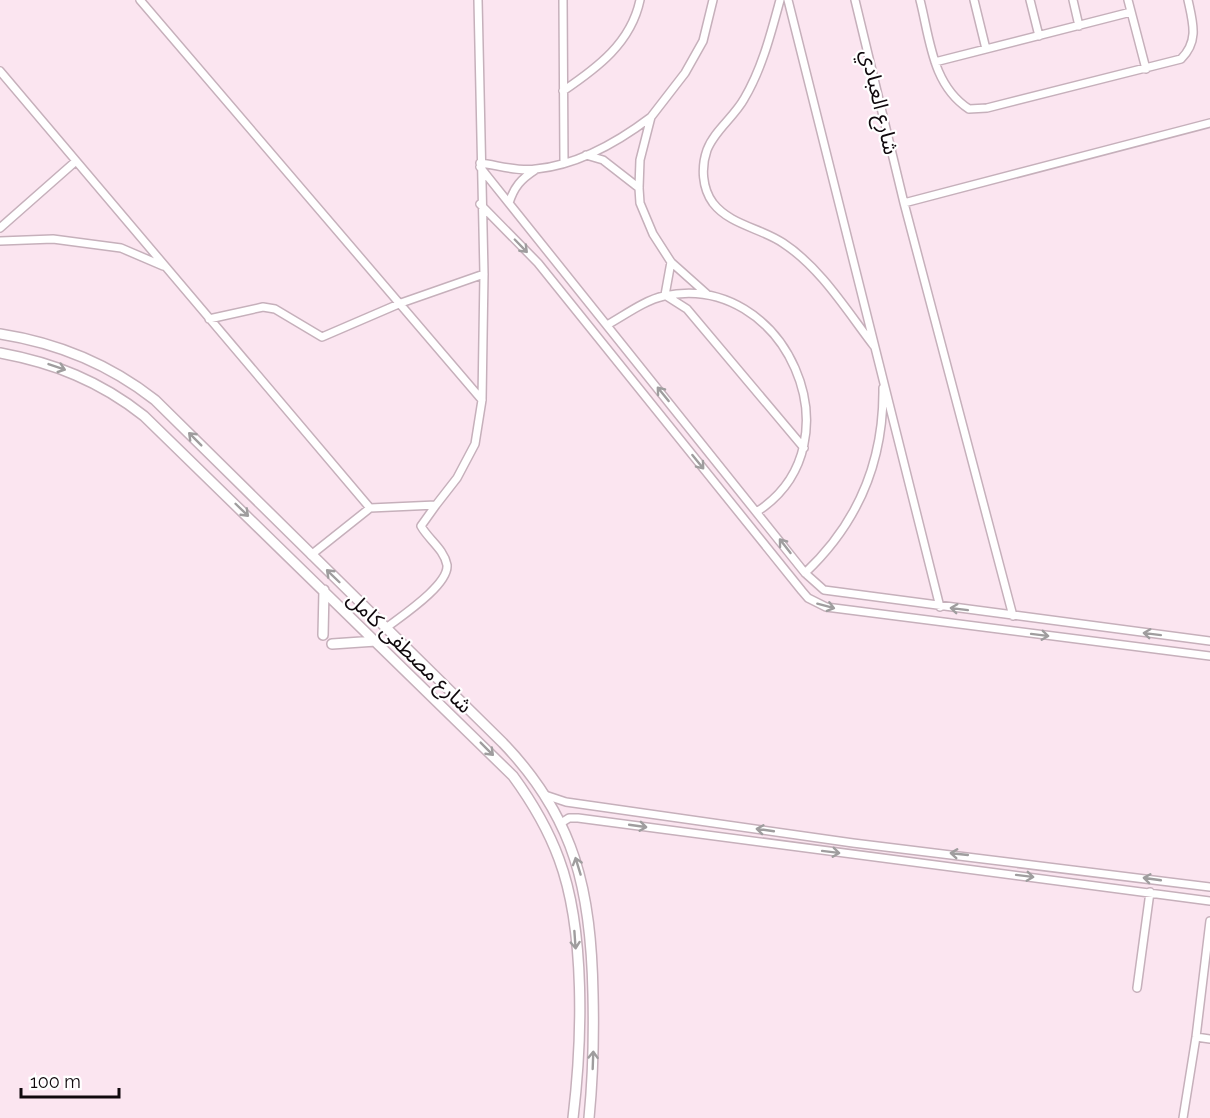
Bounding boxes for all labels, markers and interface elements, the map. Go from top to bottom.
street label: شارع العبادي [852,47,904,158]
one-way arrow [514,239,529,254]
one-way arrow [47,362,66,373]
one-way arrow [656,387,670,402]
one-way arrow [187,431,202,446]
one-way arrow [691,454,704,470]
one-way arrow [235,503,250,517]
one-way arrow [778,539,791,555]
one-way arrow [325,569,340,584]
street label: شارع مصطفى كامل [340,586,478,720]
one-way arrow [816,601,835,612]
one-way arrow [949,603,969,614]
one-way arrow [1143,628,1162,639]
one-way arrow [1029,629,1049,640]
one-way arrow [480,741,495,756]
one-way arrow [628,820,648,831]
one-way arrow [756,825,776,836]
one-way arrow [821,846,841,857]
one-way arrow [949,848,969,859]
one-way arrow [572,857,583,876]
one-way arrow [1015,871,1034,882]
one-way arrow [1143,874,1162,885]
one-way arrow [570,930,581,950]
one-way arrow [587,1050,599,1070]
scale bar [21,1061,118,1099]
text: 100 m [30,1071,81,1092]

